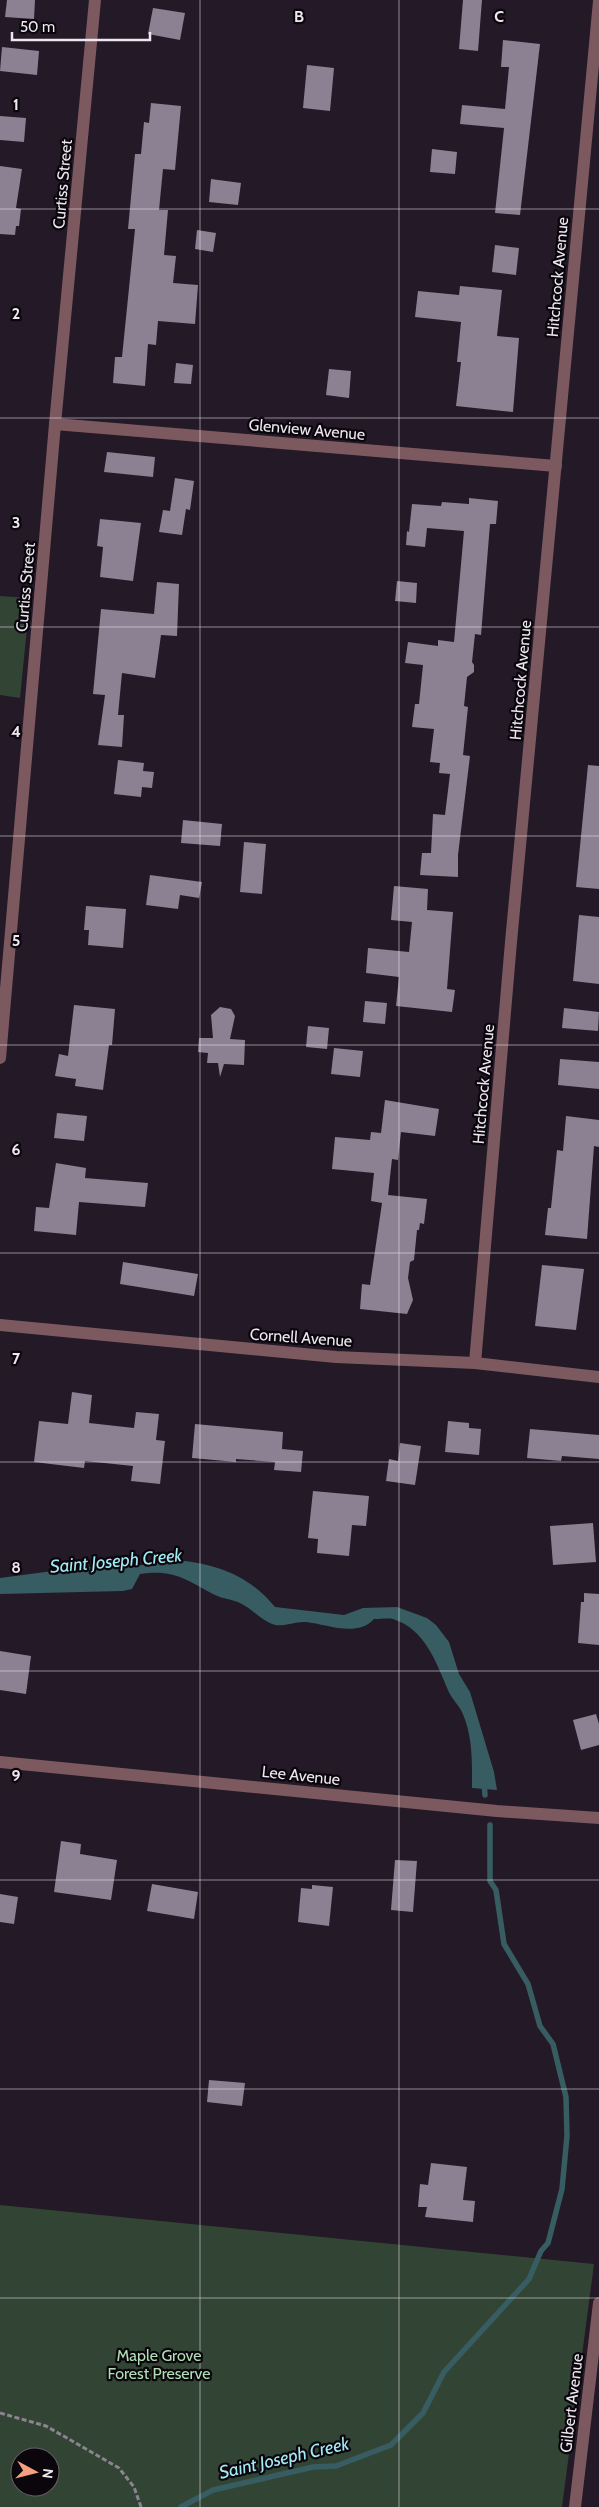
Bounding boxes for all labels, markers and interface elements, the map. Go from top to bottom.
text: B [294,7,304,26]
text: C [494,7,504,26]
scale bar [12,10,150,42]
text: 50 m [20,18,55,36]
text: 1 [13,95,19,114]
street label: Curtiss Street [49,138,76,230]
street label: Hitchcock Avenue [543,216,572,338]
text: 2 [12,304,20,323]
street label: Glenview Avenue [248,415,366,444]
text: 3 [12,513,20,532]
street label: Curtiss Street [12,541,39,633]
street label: Hitchcock Avenue [506,619,535,741]
text: 4 [11,722,21,741]
text: 5 [12,931,20,950]
street label: Hitchcock Avenue [469,1023,498,1145]
text: 6 [12,1140,21,1159]
street label: Cornell Avenue [249,1324,353,1351]
text: 7 [12,1349,21,1368]
water label: Saint Joseph Creek [49,1544,184,1578]
text: 8 [11,1558,21,1577]
street label: Lee Avenue [261,1762,341,1789]
text: 9 [12,1766,21,1785]
park label: Maple Grove Forest Preserve [108,2346,210,2383]
street label: Gilbert Avenue [556,2352,587,2454]
water label: Saint Joseph Creek [217,2432,352,2484]
north arrow [10,2447,60,2497]
text: N [38,2468,57,2480]

